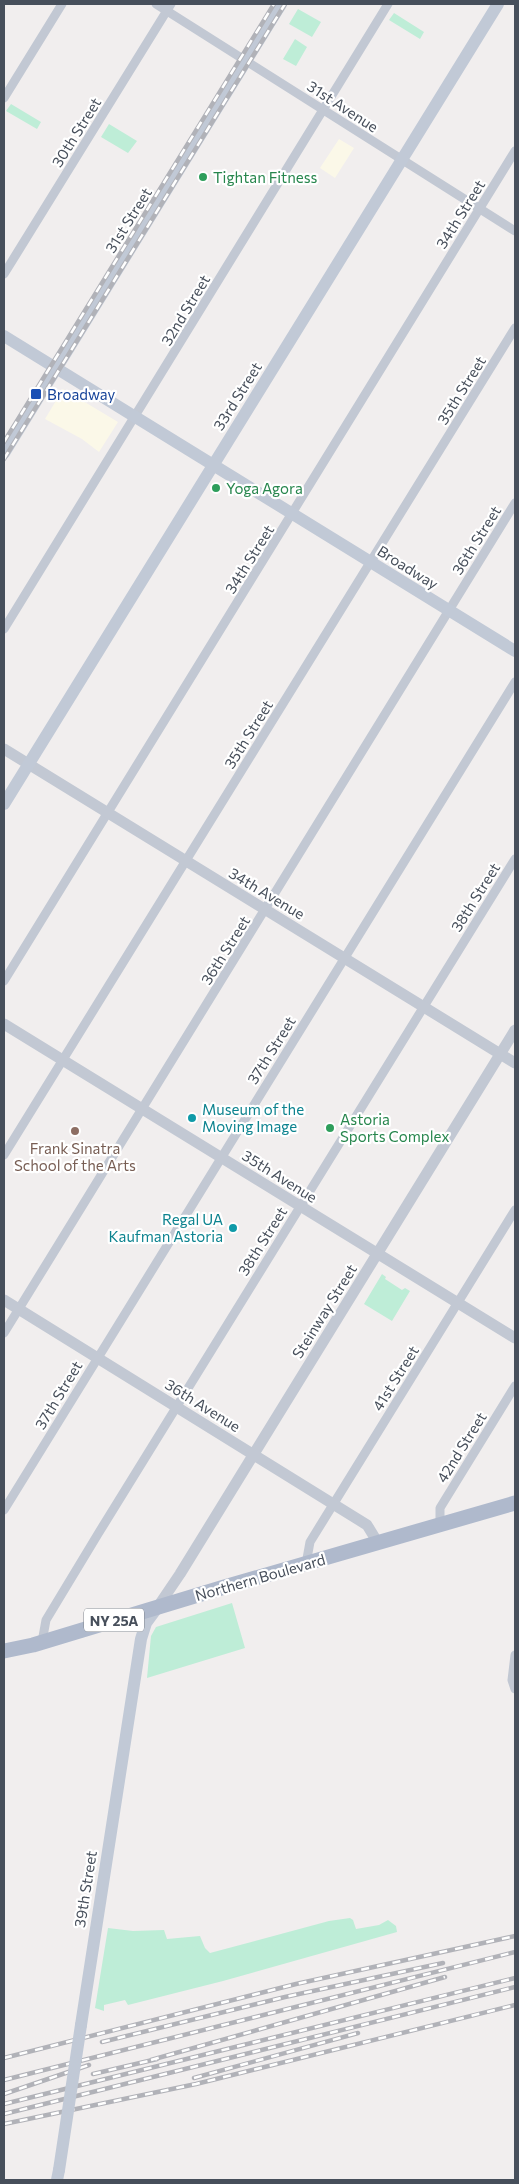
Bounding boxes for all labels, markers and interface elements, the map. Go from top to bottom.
street label: 31st Avenue [304,76,382,136]
street label: 30th Street [48,94,104,170]
place label: Tightan Fitness [213,168,318,186]
marker: Tightan Fitness [197,171,209,183]
street label: 34th Street [432,176,488,252]
street label: 31st Street [101,184,155,256]
street label: 32nd Street [157,271,213,349]
street label: 35th Street [433,352,489,428]
street label: 33rd Street [209,359,265,433]
place label: Broadway [47,385,115,403]
marker: Broadway [29,387,43,401]
place label: Yoga Agora [226,479,303,497]
marker: Yoga Agora [210,482,222,494]
street label: 36th Street [448,502,504,578]
street label: 34th Street [221,521,277,597]
street label: Broadway [374,541,442,593]
street label: 35th Street [220,696,276,772]
street label: 38th Street [447,859,503,935]
street label: 34th Avenue [226,863,308,923]
street label: 36th Street [197,912,253,988]
street label: 37th Street [243,1013,299,1087]
place label: Museum of the Moving Image [202,1100,304,1135]
place label: Astoria Sports Complex [340,1110,449,1145]
marker: Museum of the Moving Image [186,1112,198,1124]
marker: Astoria Sports Complex [324,1122,336,1134]
marker: Frank Sinatra School of the Arts [69,1125,81,1137]
place label: Frank Sinatra School of the Arts [14,1139,136,1174]
street label: 35th Avenue [239,1146,321,1206]
street label: 38th Street [234,1203,290,1279]
place label: Regal UA Kaufman Astoria [109,1210,223,1245]
marker: Regal UA Kaufman Astoria [227,1222,239,1234]
street label: Steinway Street [288,1261,360,1361]
street label: 41st Street [368,1342,422,1414]
street label: 37th Street [31,1358,85,1432]
street label: 36th Avenue [162,1375,244,1435]
street label: 42nd Street [432,1408,490,1486]
street label: Northern Boulevard [193,1550,327,1604]
road number: NY 25A [84,1608,144,1632]
street label: 39th Street [70,1849,100,1929]

